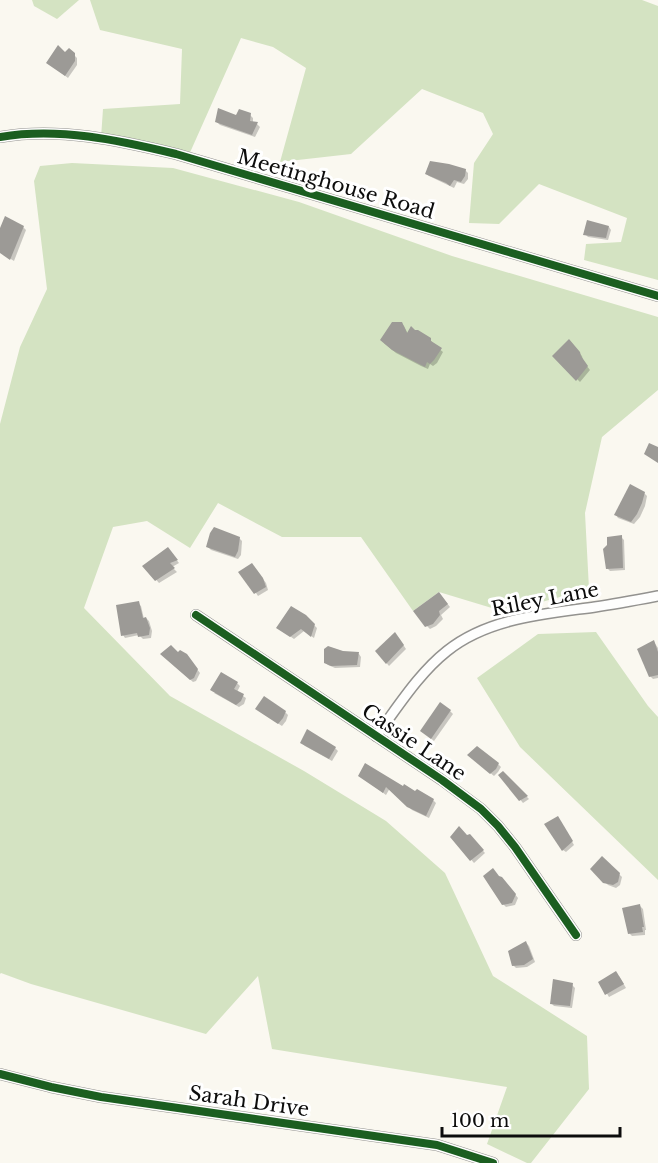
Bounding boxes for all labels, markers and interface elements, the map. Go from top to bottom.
street label: Meetinghouse Road [235,144,437,224]
street label: Riley Lane [489,577,601,621]
street label: Cassie Lane [357,698,471,786]
street label: Sarah Drive [187,1081,311,1121]
scale bar [442,1100,620,1138]
text: 100 m [451,1110,509,1132]

